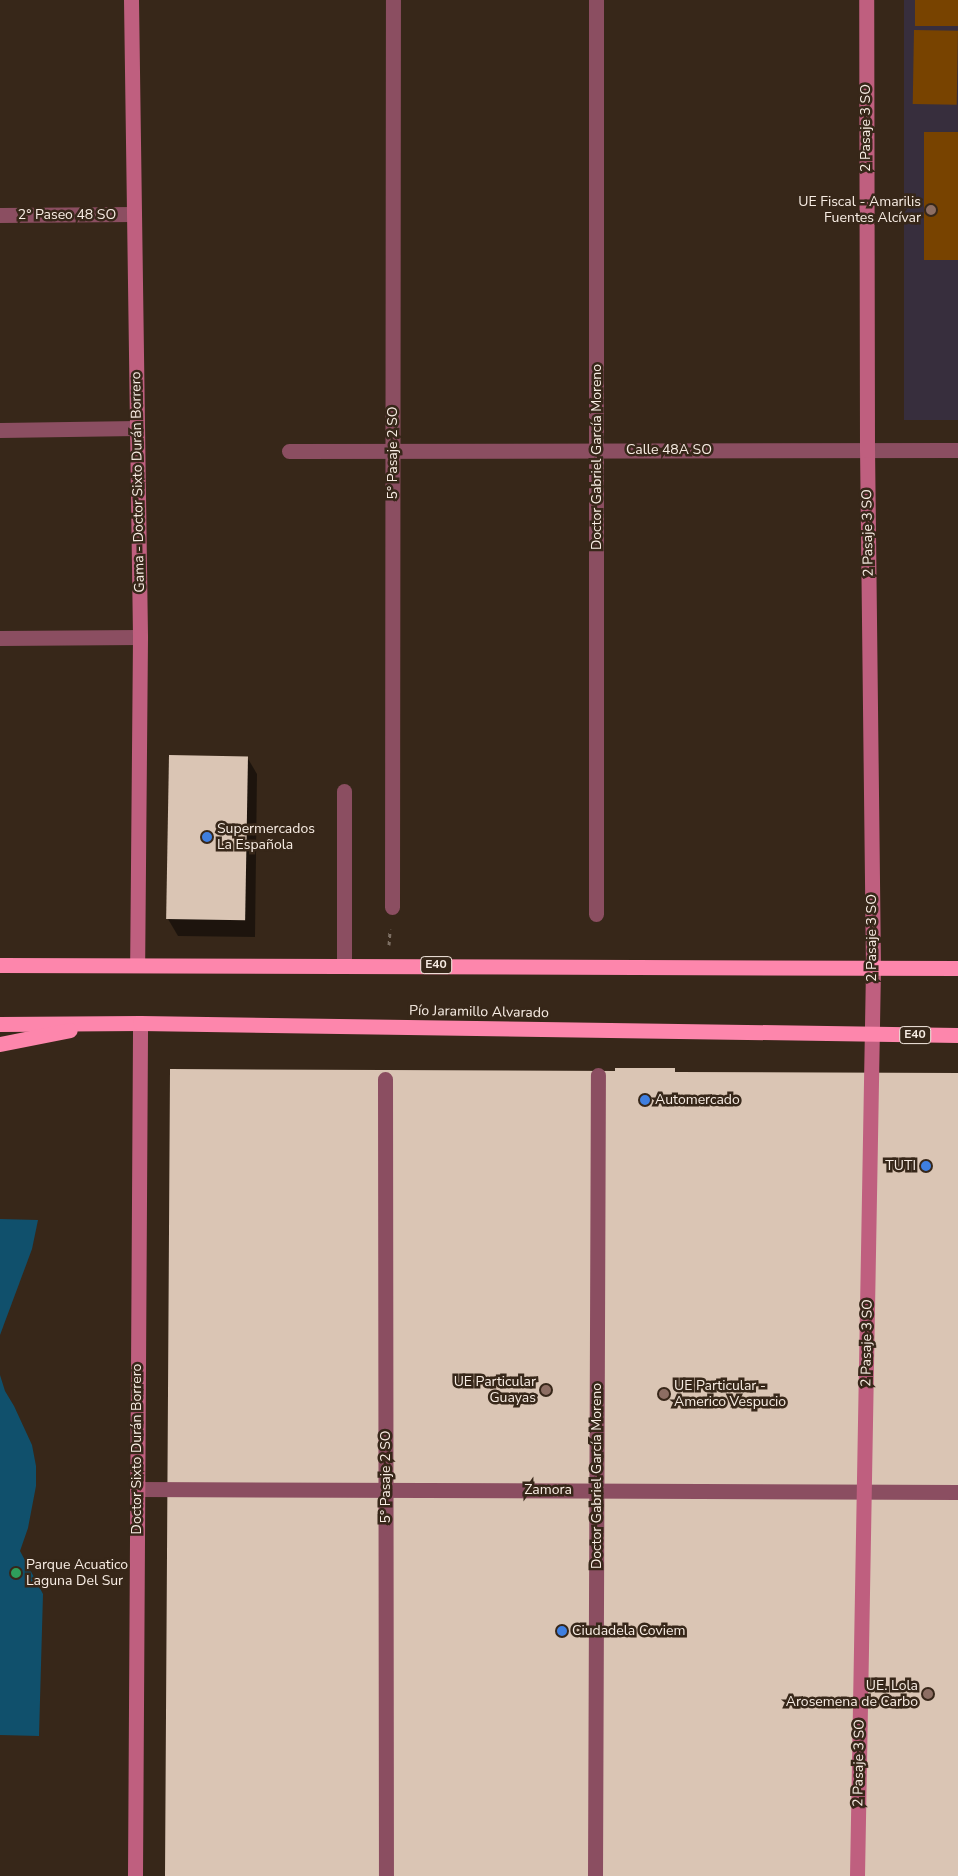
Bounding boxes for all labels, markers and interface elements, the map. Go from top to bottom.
street label: 2 Pasaje 3 SO [858,84,874,172]
place label: UE Fiscal - Amarilis Fuentes Alcívar [798,194,921,226]
marker: UE Fiscal - Amarilis Fuentes Alcívar [925,204,937,216]
street label: 2° Paseo 48 SO [18,207,116,223]
street label: Doctor Gabriel García Moreno [589,364,605,550]
street label: Gama - Doctor Sixto Durán Borrero [128,371,148,593]
street label: 5° Pasaje 2 SO [385,407,401,499]
street label: Calle 48A SO [626,442,712,458]
street label: 2 Pasaje 3 SO [859,489,877,577]
place label: Supermercados La Española [217,821,315,854]
marker: Supermercados La Española [201,831,213,843]
street label: 2 Pasaje 3 SO [864,894,880,982]
road number: E40 [420,956,452,974]
street label: Pío Jaramillo Alvarado [409,1002,549,1022]
road number: E40 [899,1026,931,1044]
place label: Automercado [655,1092,740,1108]
marker: Automercado [639,1094,651,1106]
place label: TUTI [885,1158,916,1174]
marker: TUTI [920,1160,932,1172]
street label: 2 Pasaje 3 SO [858,1299,876,1387]
street label: Doctor Sixto Durán Borrero [129,1364,145,1534]
place label: UE Particular Guayas [454,1374,536,1406]
place label: UE Particular - Americo Vespucio [674,1378,786,1410]
street label: Doctor Gabriel García Moreno [589,1383,605,1569]
marker: UE Particular Guayas [540,1384,552,1396]
marker: UE Particular - Americo Vespucio [658,1388,670,1400]
street label: 5° Pasaje 2 SO [378,1431,394,1523]
street label: Zamora [524,1482,572,1498]
place label: Parque Acuatico Laguna Del Sur [26,1557,128,1590]
marker: Parque Acuatico Laguna Del Sur [10,1567,22,1579]
place label: Ciudadela Coviem [572,1623,685,1639]
marker: Ciudadela Coviem [556,1625,568,1637]
place label: UE. Lola Arosemena de Carbo [786,1678,918,1710]
marker: UE. Lola Arosemena de Carbo [922,1688,934,1700]
street label: 2 Pasaje 3 SO [850,1719,868,1807]

